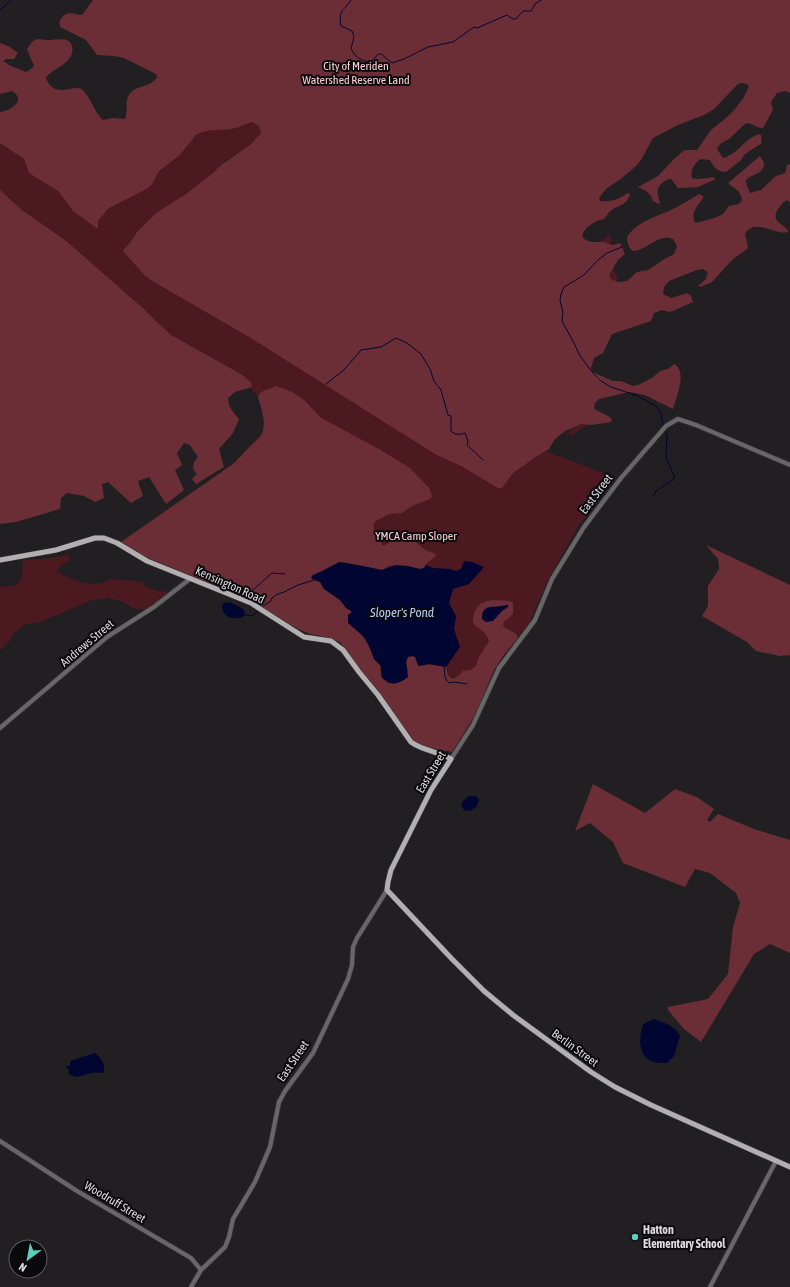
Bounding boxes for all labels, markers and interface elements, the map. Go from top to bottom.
park label: City of Meriden Watershed Reserve Land [302,59,410,87]
street label: East Street [576,471,616,517]
park label: YMCA Camp Sloper [375,529,457,543]
street label: Kensington Road [193,564,267,606]
water label: Sloper's Pond [369,605,434,620]
street label: Andrews Street [57,616,117,669]
street label: East Street [413,748,449,795]
street label: Berlin Street [549,1026,602,1070]
street label: East Street [274,1037,312,1084]
street label: Woodruff Street [82,1178,149,1226]
place label: Hatton Elementary School [643,1223,726,1251]
marker: Hatton Elementary School [630,1232,640,1242]
north arrow [8,1239,48,1279]
text: N [17,1261,29,1274]

